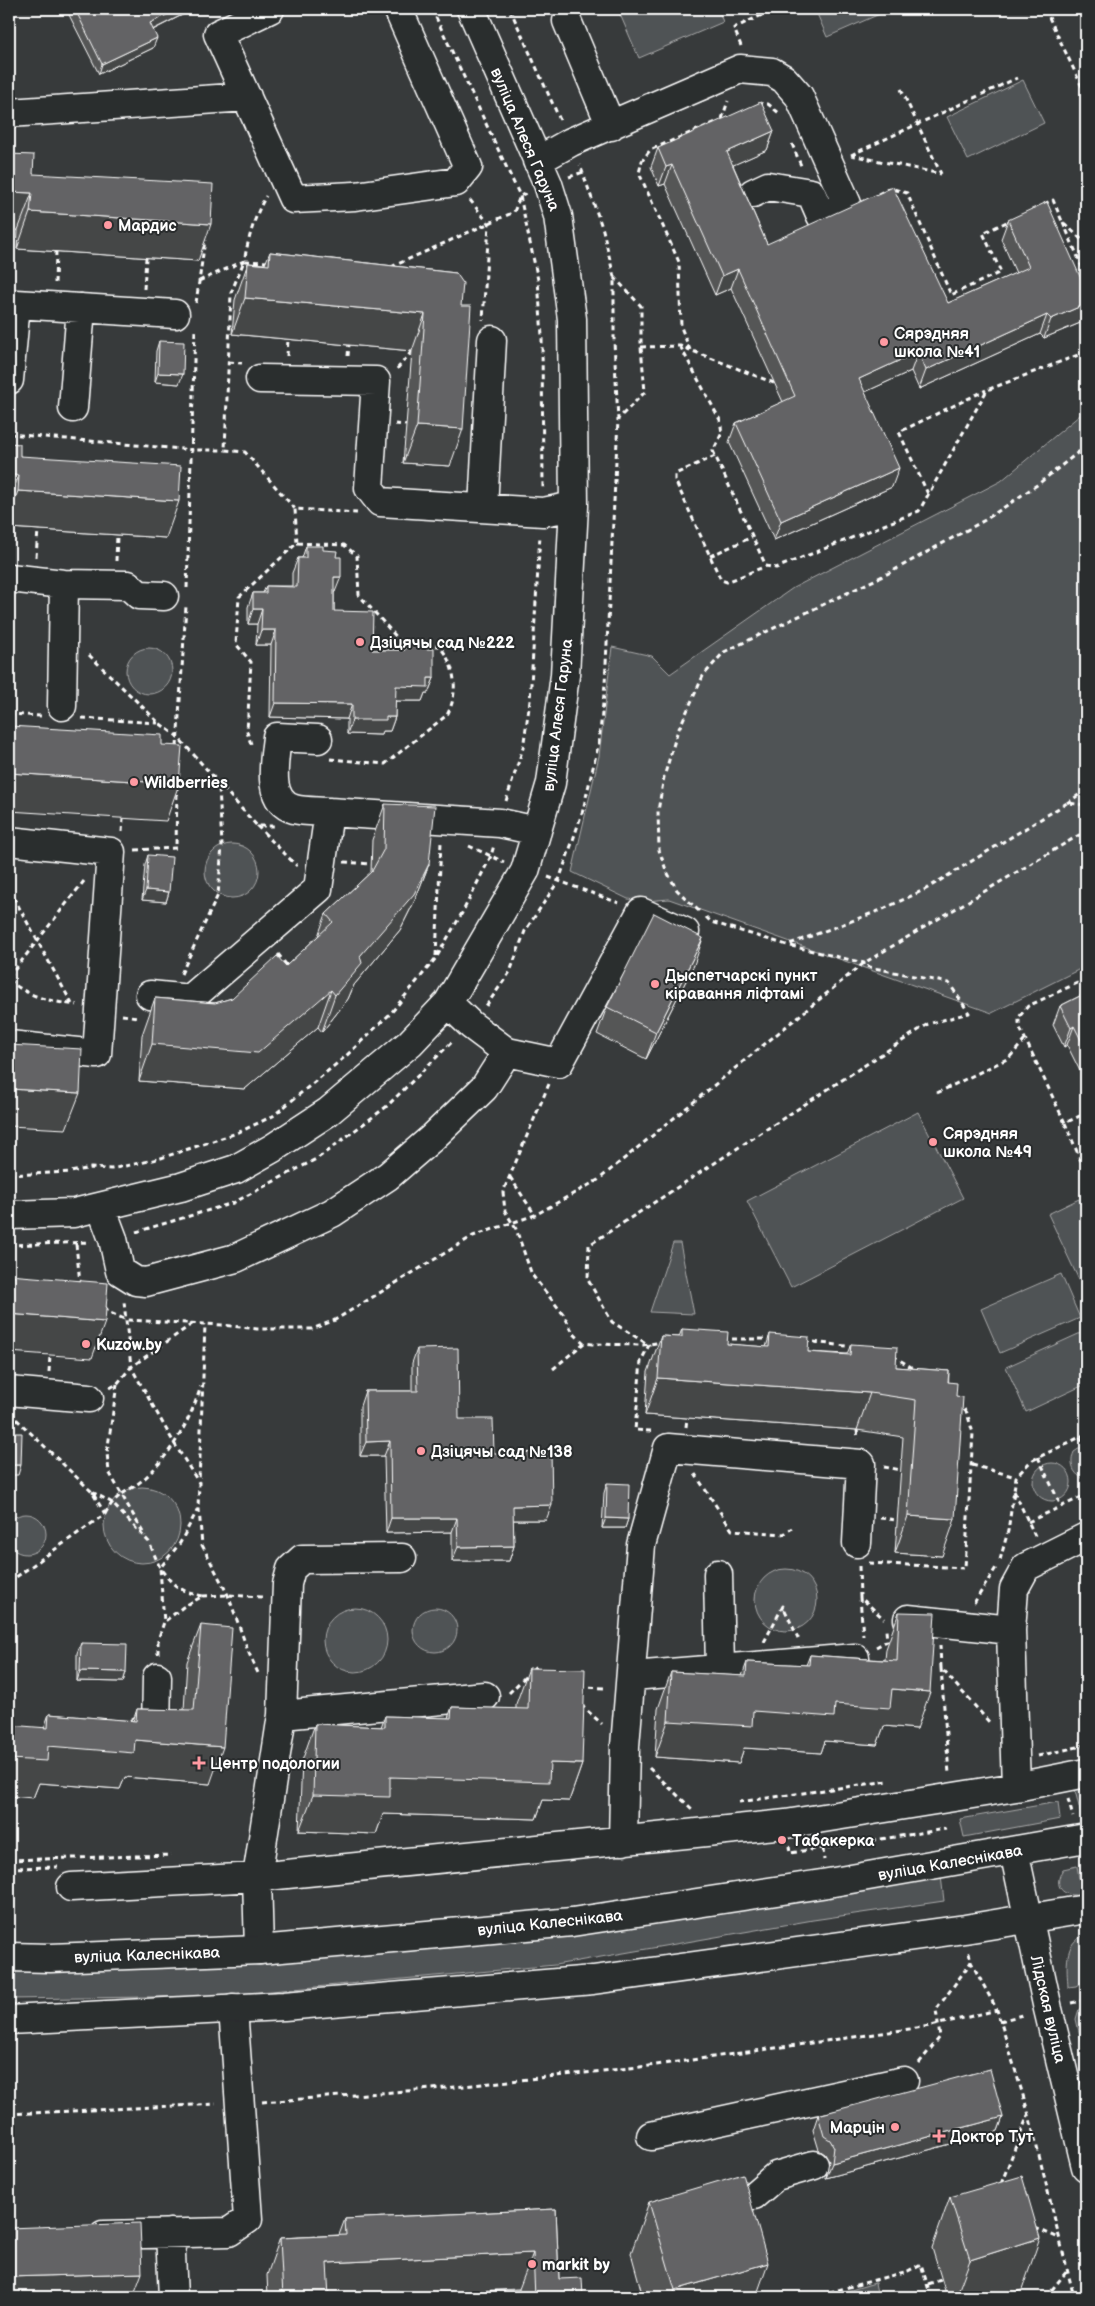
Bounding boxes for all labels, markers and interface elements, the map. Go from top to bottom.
street label: вуліца Алеся Гаруна [486,65,564,215]
place label: Мардис [118,217,176,236]
marker: Мардис [102,219,114,231]
place label: Сярэдняя школа №41 [894,325,980,362]
marker: Сярэдняя школа №41 [878,336,890,348]
place label: Дзіцячы сад №222 [370,634,515,653]
marker: Дзіцячы сад №222 [354,636,366,648]
street label: вуліца Алеся Гаруна [540,637,577,793]
place label: Wildberries [144,774,228,793]
marker: Wildberries [128,776,140,788]
place label: Дыспетчарскі пункт кіравання ліфтамі [665,967,818,1004]
marker: Дыспетчарскі пункт кіравання ліфтамі [649,978,661,990]
place label: Сярэдняя школа №49 [943,1125,1032,1162]
marker: Сярэдняя школа №49 [927,1136,939,1148]
place label: Kuzow.by [96,1336,163,1355]
marker: Kuzow.by [80,1338,92,1350]
place label: Дзіцячы сад №138 [431,1443,573,1462]
marker: Дзіцячы сад №138 [415,1445,427,1457]
place label: Центр подологии [210,1755,340,1774]
marker: Центр подологии [192,1756,206,1770]
place label: Табакерка [792,1832,875,1851]
marker: Табакерка [776,1834,788,1846]
street label: вуліца Калеснікава [877,1841,1024,1886]
street label: вуліца Калеснікава [477,1906,624,1941]
street label: вуліца Калеснікава [74,1943,221,1968]
street label: Лідская вуліца [1026,1953,1069,2066]
place label: Марцін [830,2119,885,2138]
marker: Марцін [889,2121,901,2133]
place label: Доктор Тут [950,2128,1034,2147]
marker: Доктор Тут [932,2129,946,2143]
place label: markit by [542,2256,611,2275]
marker: markit by [526,2258,538,2270]

